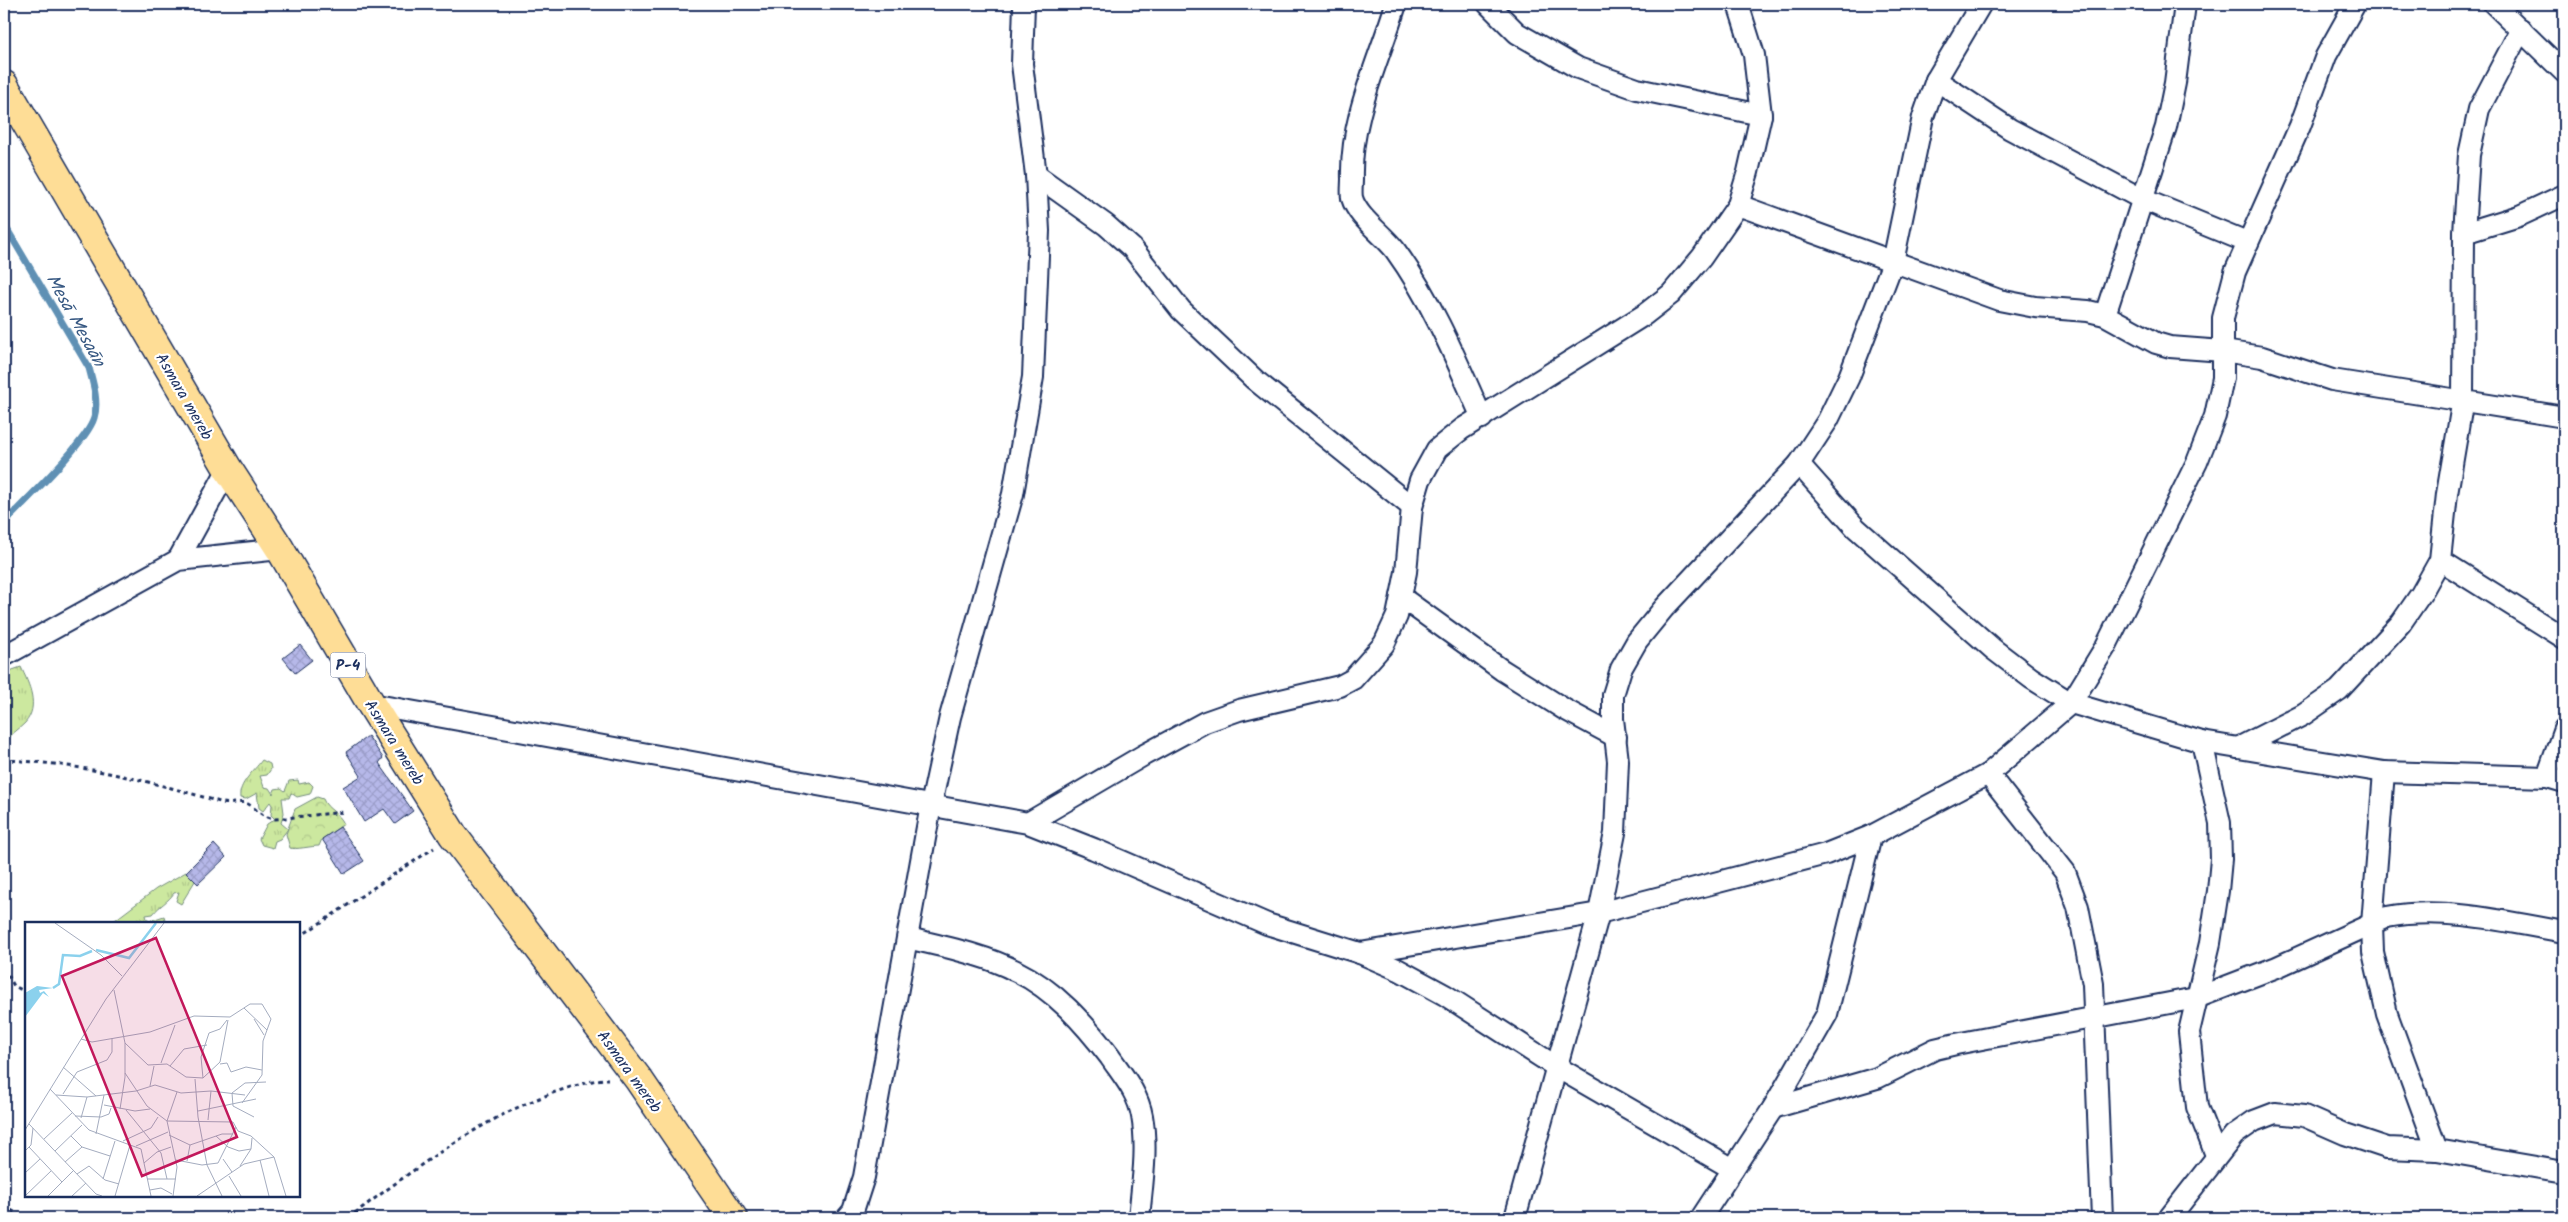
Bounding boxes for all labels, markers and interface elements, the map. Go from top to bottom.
water label: Mesā Mesaān [37,269,113,374]
street label: Asmara mereb [149,349,219,445]
road number: P-4 [330,652,366,678]
street label: Asmara mereb [357,695,430,791]
inset map [25,922,300,1197]
street label: Asmara mereb [590,1025,668,1119]

